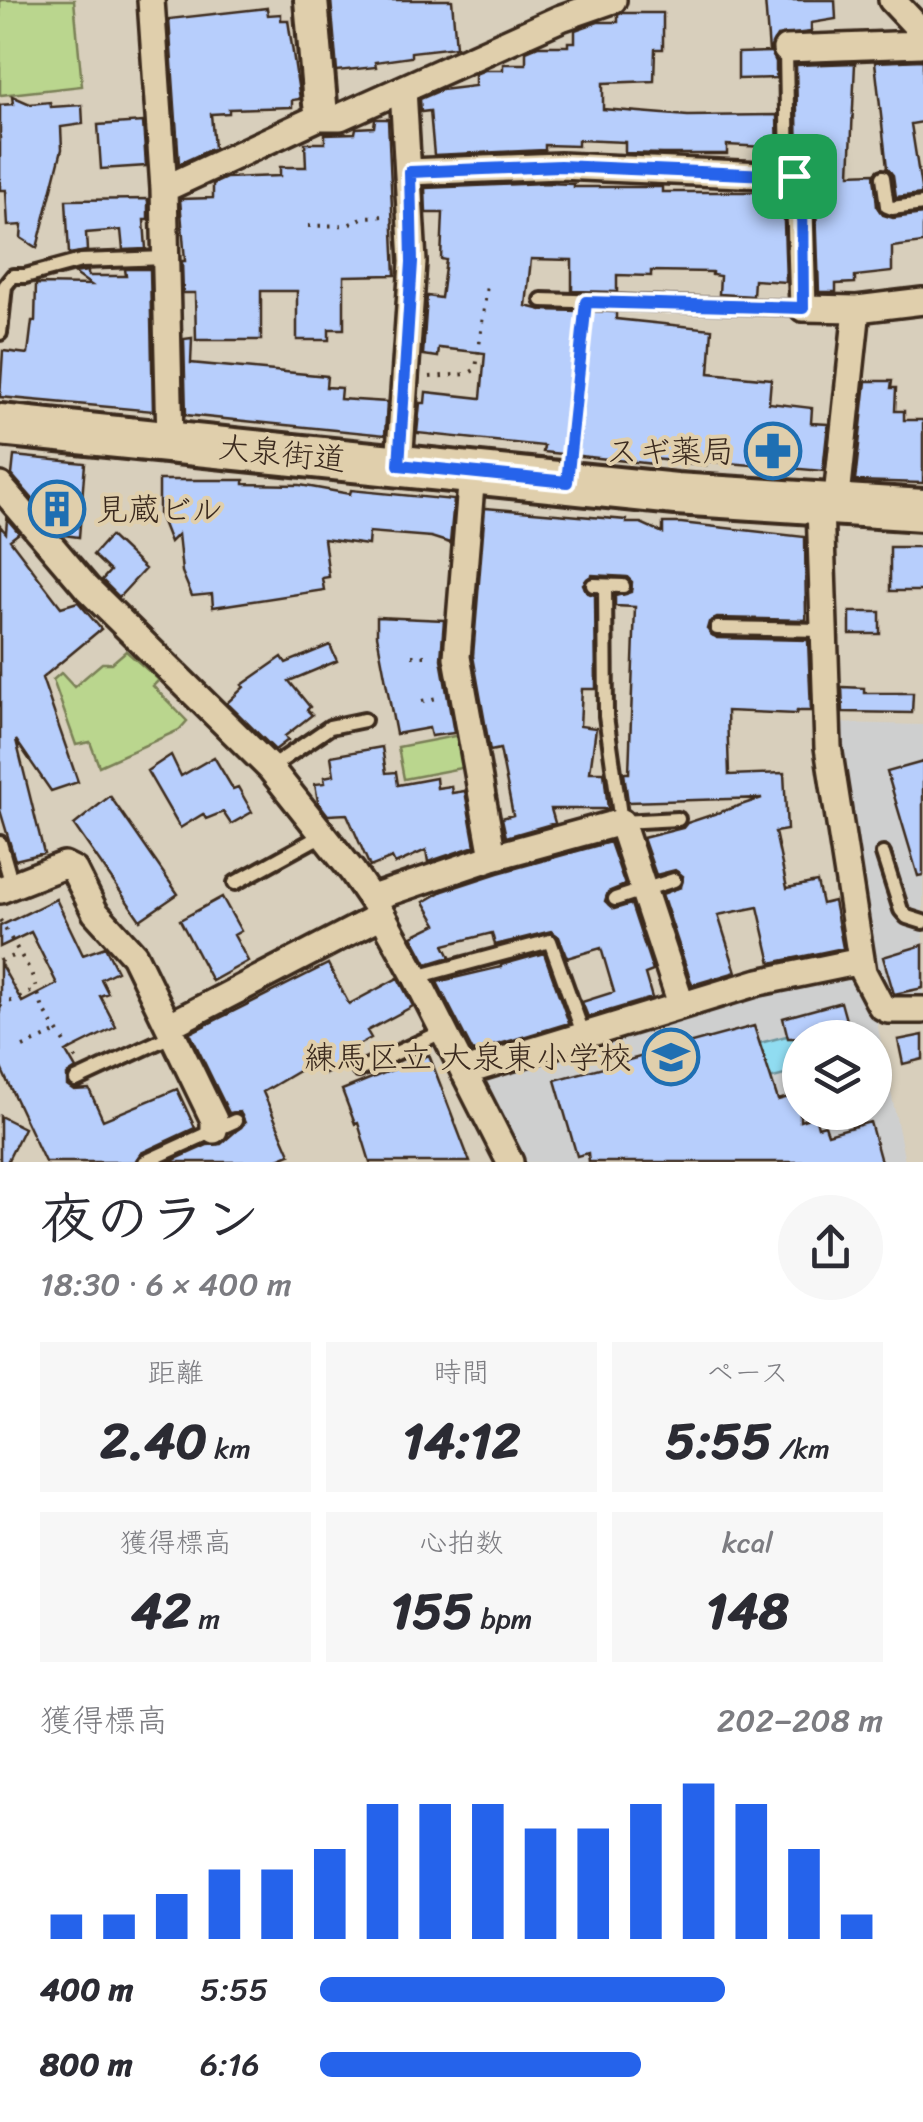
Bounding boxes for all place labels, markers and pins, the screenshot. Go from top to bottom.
pin [752,134,837,219]
pharmacy icon: スギ薬局 [743,421,803,481]
place label: スギ薬局 [606,423,734,480]
building icon: 見蔵ビル [27,479,87,539]
place label: 見蔵ビル [96,481,223,538]
school or university icon: 練馬区立 大泉東小学校 [641,1027,701,1087]
place label: 練馬区立 大泉東小学校 [304,1029,632,1086]

